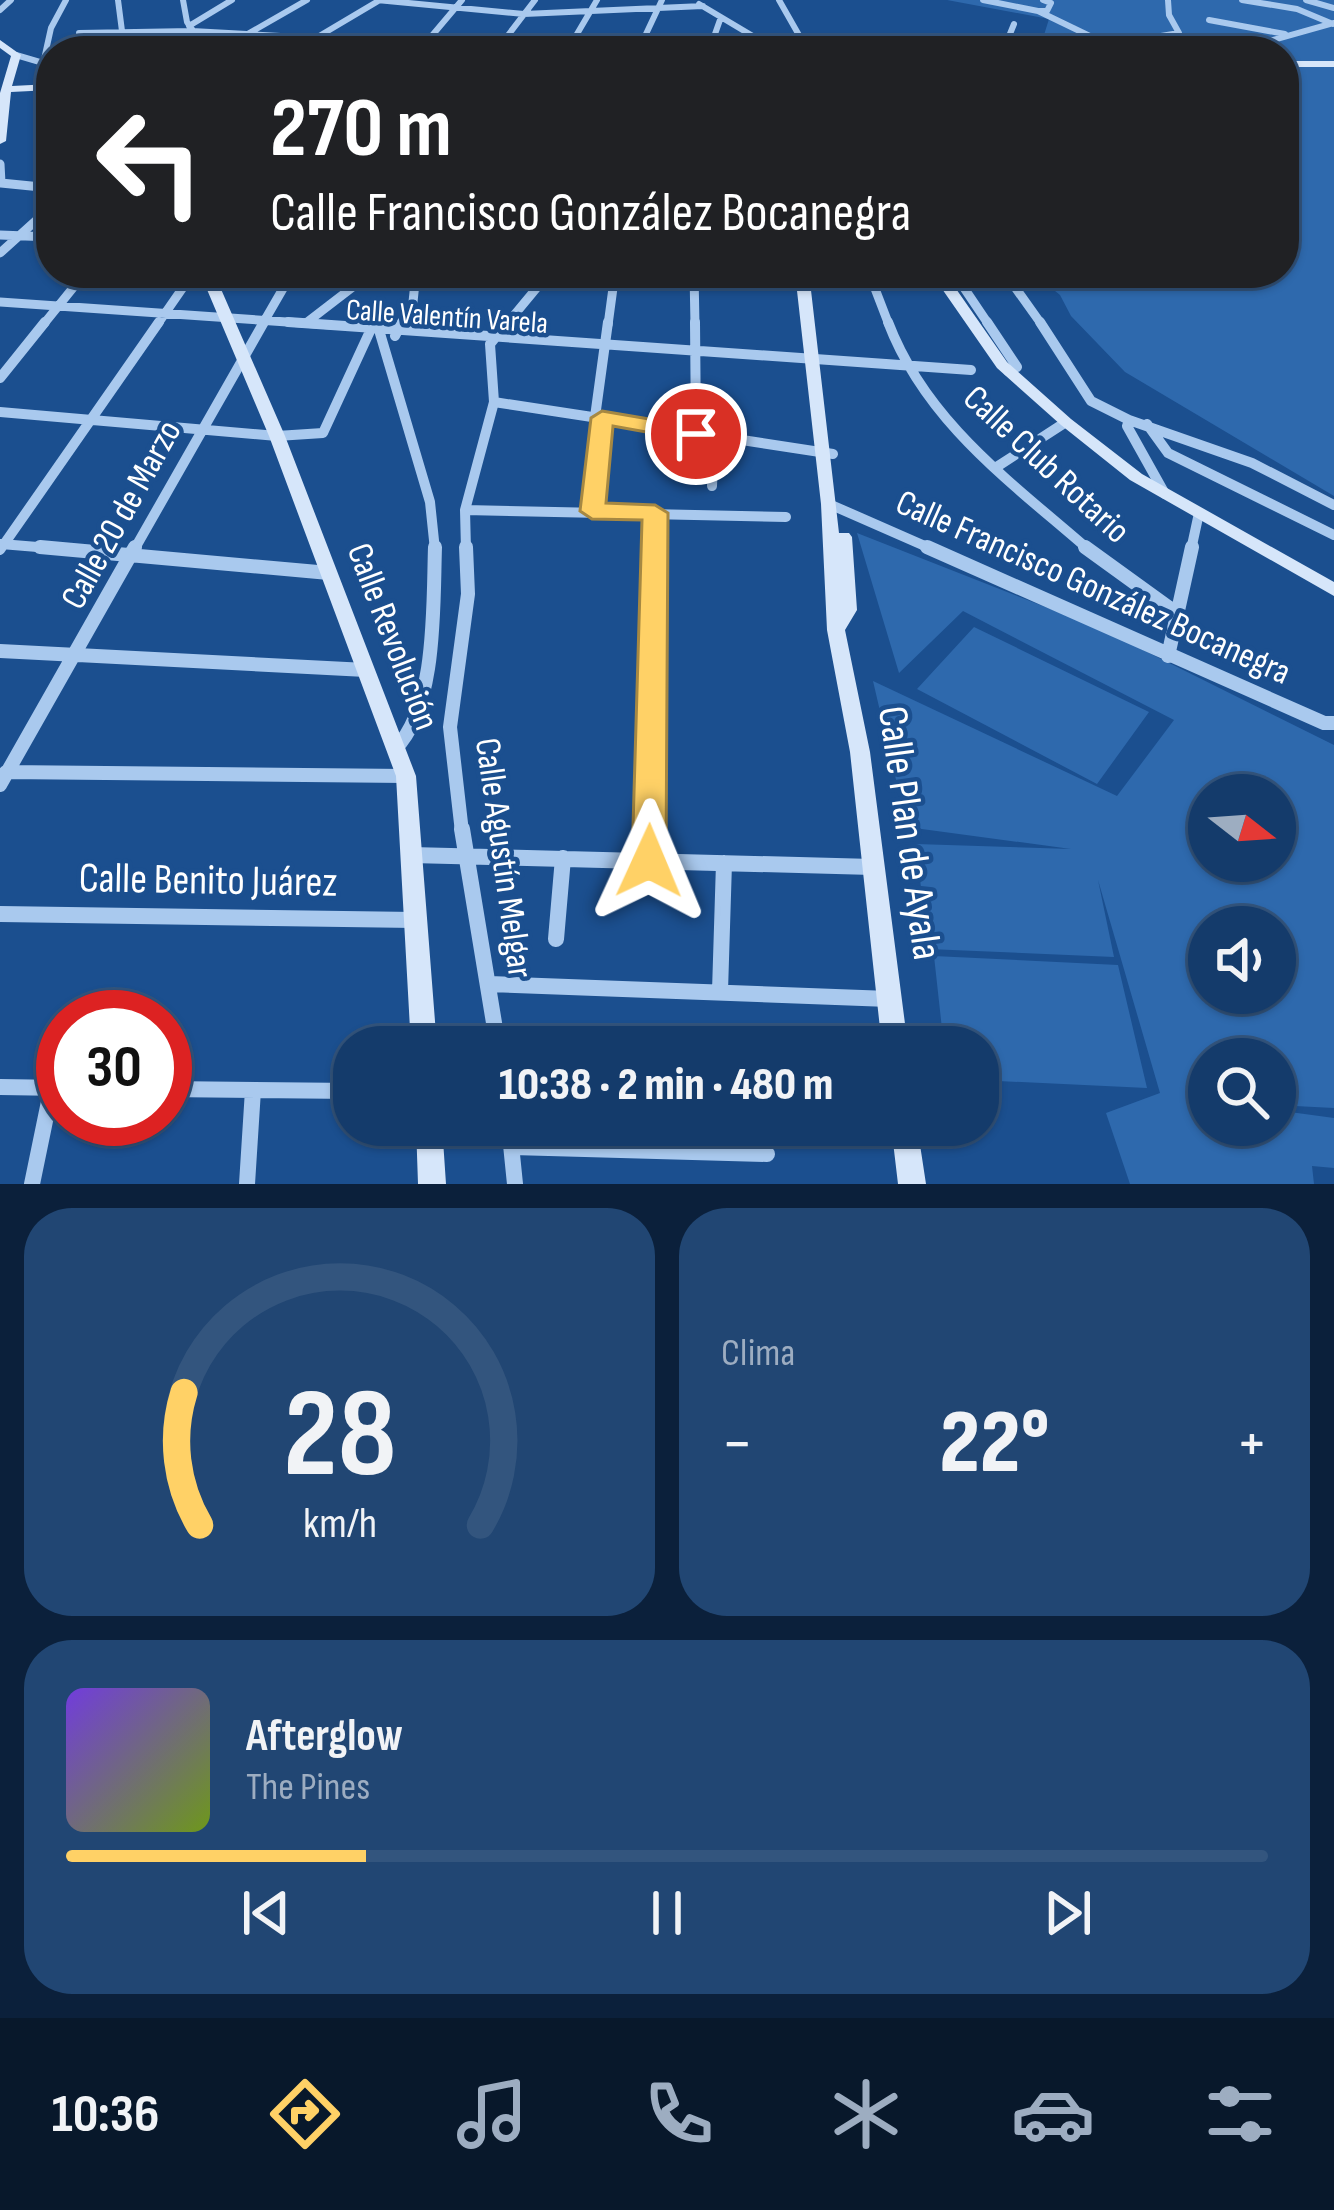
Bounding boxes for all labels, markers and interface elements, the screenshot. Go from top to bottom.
text: 270 m [270,79,452,180]
icon: left [72,84,228,240]
text: Calle Francisco González Bocanegra [270,181,911,246]
street label: Calle Valentín Varela [345,292,549,342]
street label: Calle Club Rotario [954,377,1138,553]
pin [645,383,747,485]
icon: arrive [663,401,729,467]
street label: Calle 20 de Marzo [53,413,191,617]
street label: Calle Francisco González Bocanegra [889,481,1297,695]
street label: Calle Revolución [337,538,447,736]
street label: Calle Plan de Ayala [866,703,952,963]
street label: Calle Agustín Melgar [465,735,541,981]
north arrow [1188,774,1296,882]
map controls [1188,774,1296,1146]
position arrow [586,798,712,924]
street label: Calle Benito Juárez [78,853,338,909]
button: sound [1188,906,1296,1014]
speed limit sign: 30 [36,990,192,1146]
button: search [1188,1038,1296,1146]
text: 10:38 · 2 min · 480 m [499,1058,833,1113]
text: Clima [721,1330,795,1377]
text: 28 [283,1362,396,1511]
text: 22° [939,1390,1050,1498]
text: − [721,1405,753,1484]
text: + [1236,1405,1268,1484]
text: km/h [302,1498,377,1550]
text: Afterglow [246,1709,403,1764]
text: The Pines [246,1764,370,1811]
icon: previous [233,1880,299,1946]
icon: pause [634,1880,700,1946]
icon: next [1035,1880,1101,1946]
icon: directions [263,2072,347,2156]
icon: music [450,2072,534,2156]
icon: phone [637,2072,721,2156]
icon: climate [824,2072,908,2156]
icon: car [1011,2072,1095,2156]
icon: filters [1198,2072,1282,2156]
text: 10:36 [52,2082,159,2147]

